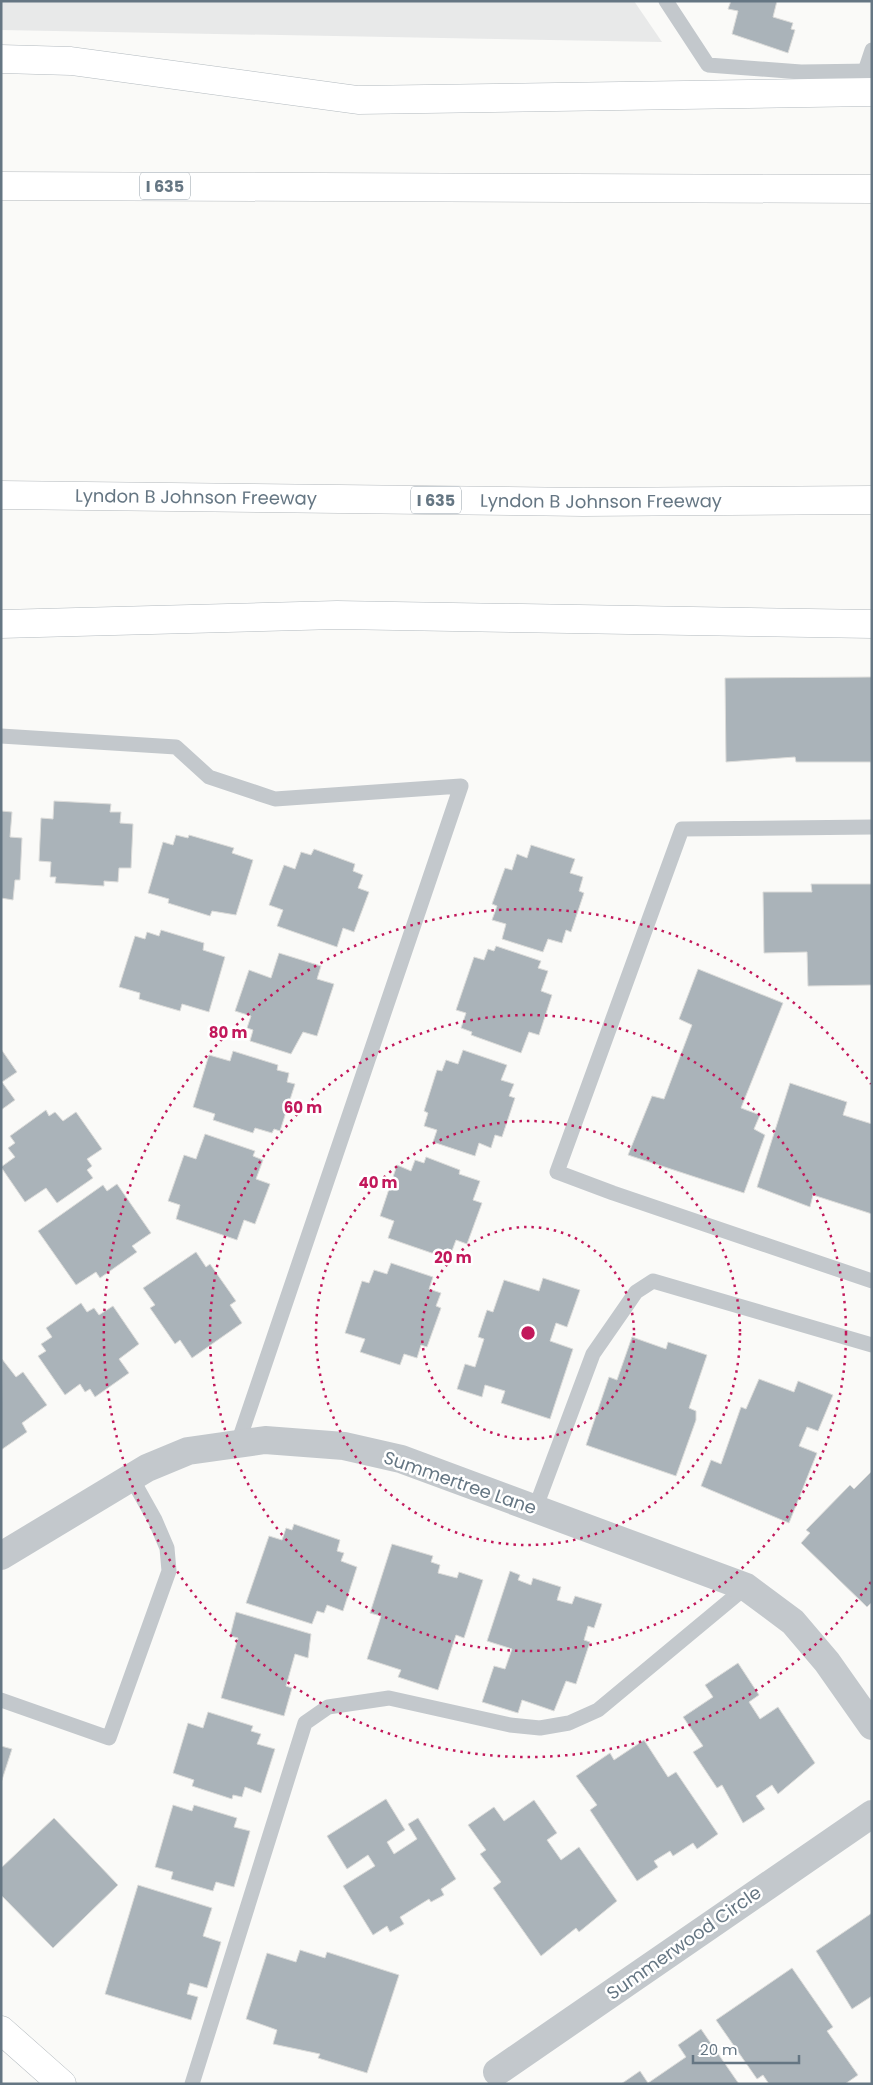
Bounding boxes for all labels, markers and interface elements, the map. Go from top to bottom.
road number: I 635 [140,172,190,200]
street label: Lyndon B Johnson Freeway [75,483,317,511]
road number: I 635 [411,486,461,514]
street label: Lyndon B Johnson Freeway [480,488,722,514]
text: 80 m [209,1022,247,1043]
text: 60 m [284,1097,322,1118]
text: 40 m [358,1172,398,1193]
text: 20 m [434,1247,472,1268]
centre of rings [519,1324,537,1342]
street label: Summertree Lane [380,1445,540,1520]
street label: Summerwood Circle [601,1880,766,2005]
scale bar [693,2032,799,2064]
text: 20 m [700,2039,738,2060]

